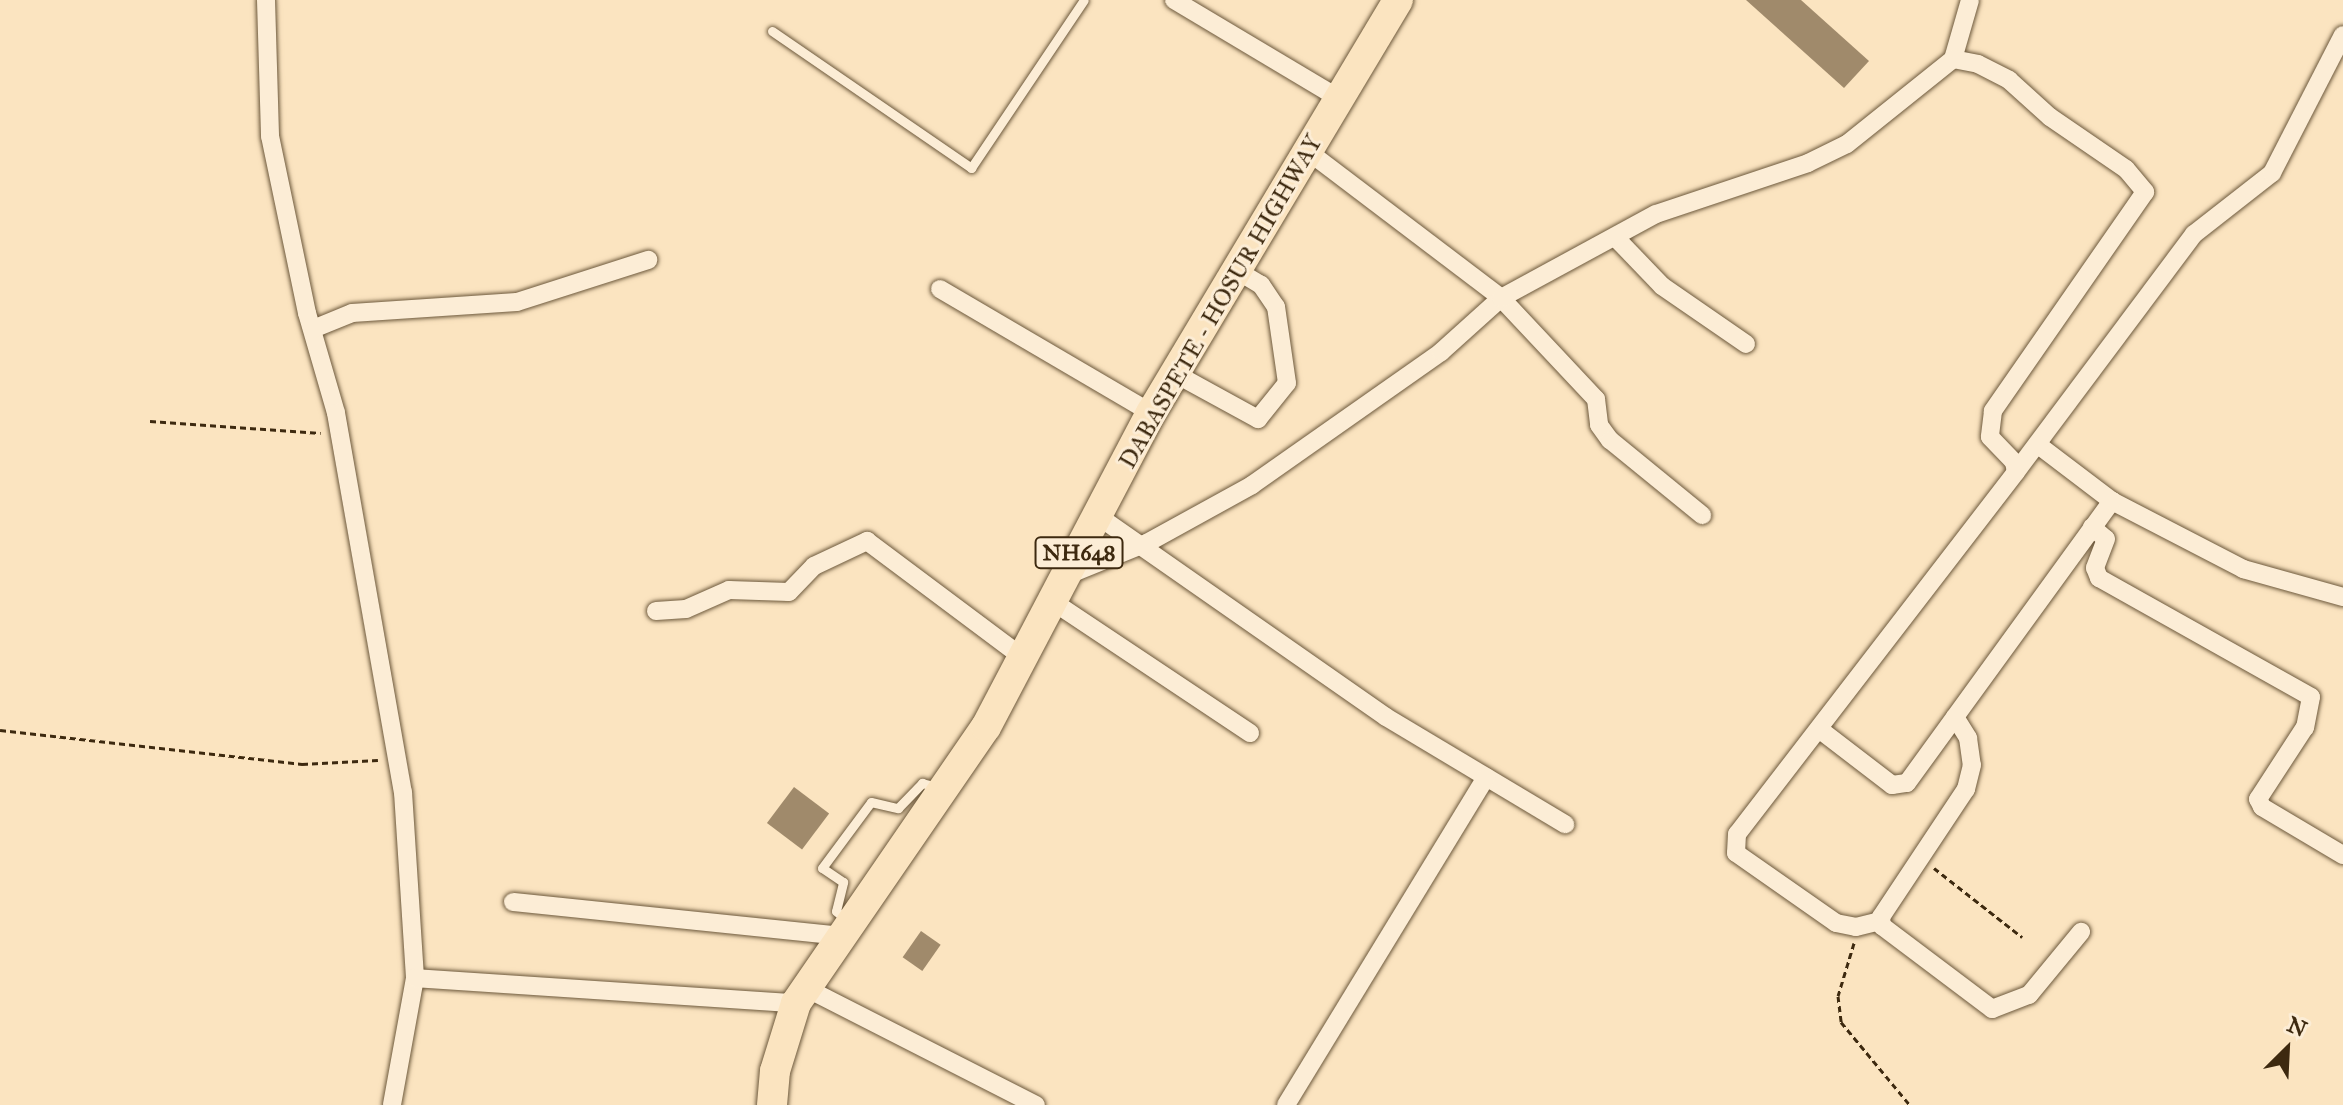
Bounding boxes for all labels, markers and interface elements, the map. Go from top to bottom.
street label: DABASPETE - HOSUR HIGHWAY [1113,130,1329,474]
road number: NH648 [1033,535,1125,571]
north arrow [2247,1009,2327,1089]
text: N [2283,1010,2311,1043]

